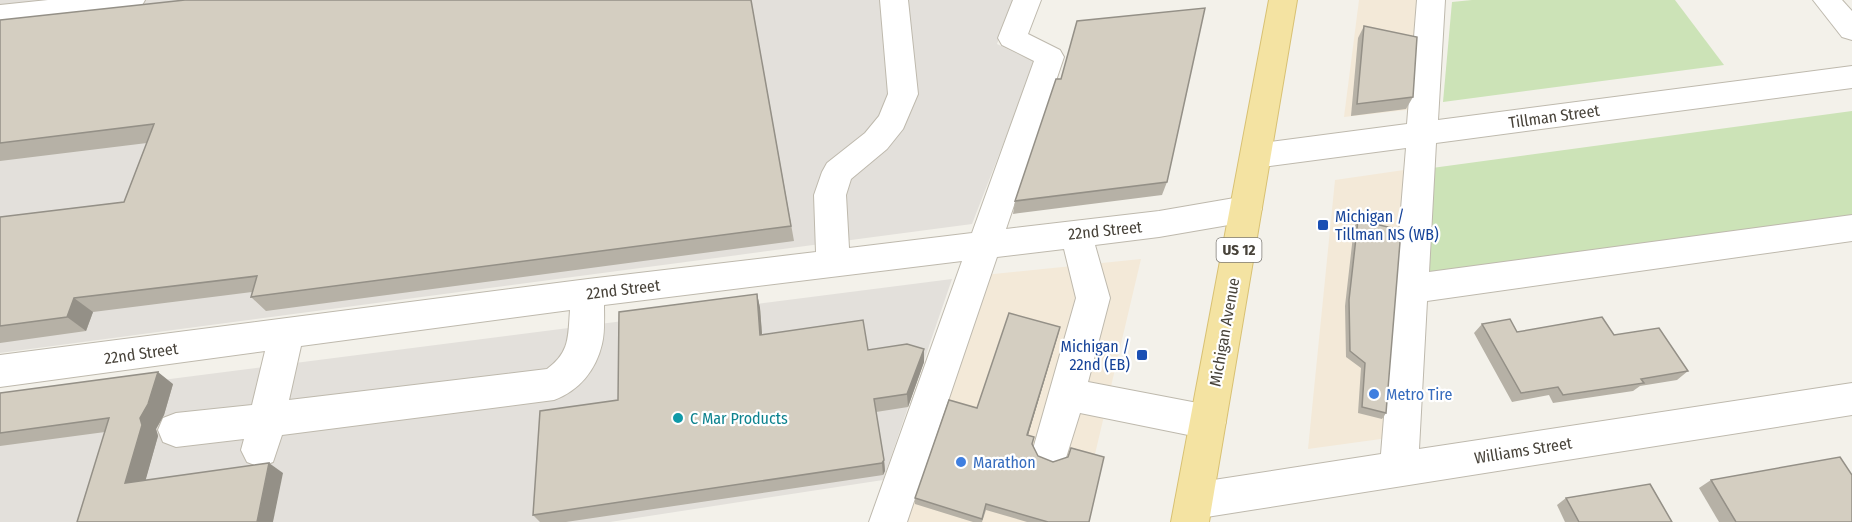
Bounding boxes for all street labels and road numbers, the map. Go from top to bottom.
street label: Tillman Street [1507,101,1601,132]
street label: 22nd Street [1067,217,1144,244]
road number: US 12 [1216,238,1262,262]
street label: 22nd Street [585,275,662,303]
street label: Michigan Avenue [1206,276,1243,388]
street label: 22nd Street [103,339,180,368]
street label: Williams Street [1473,433,1574,468]

